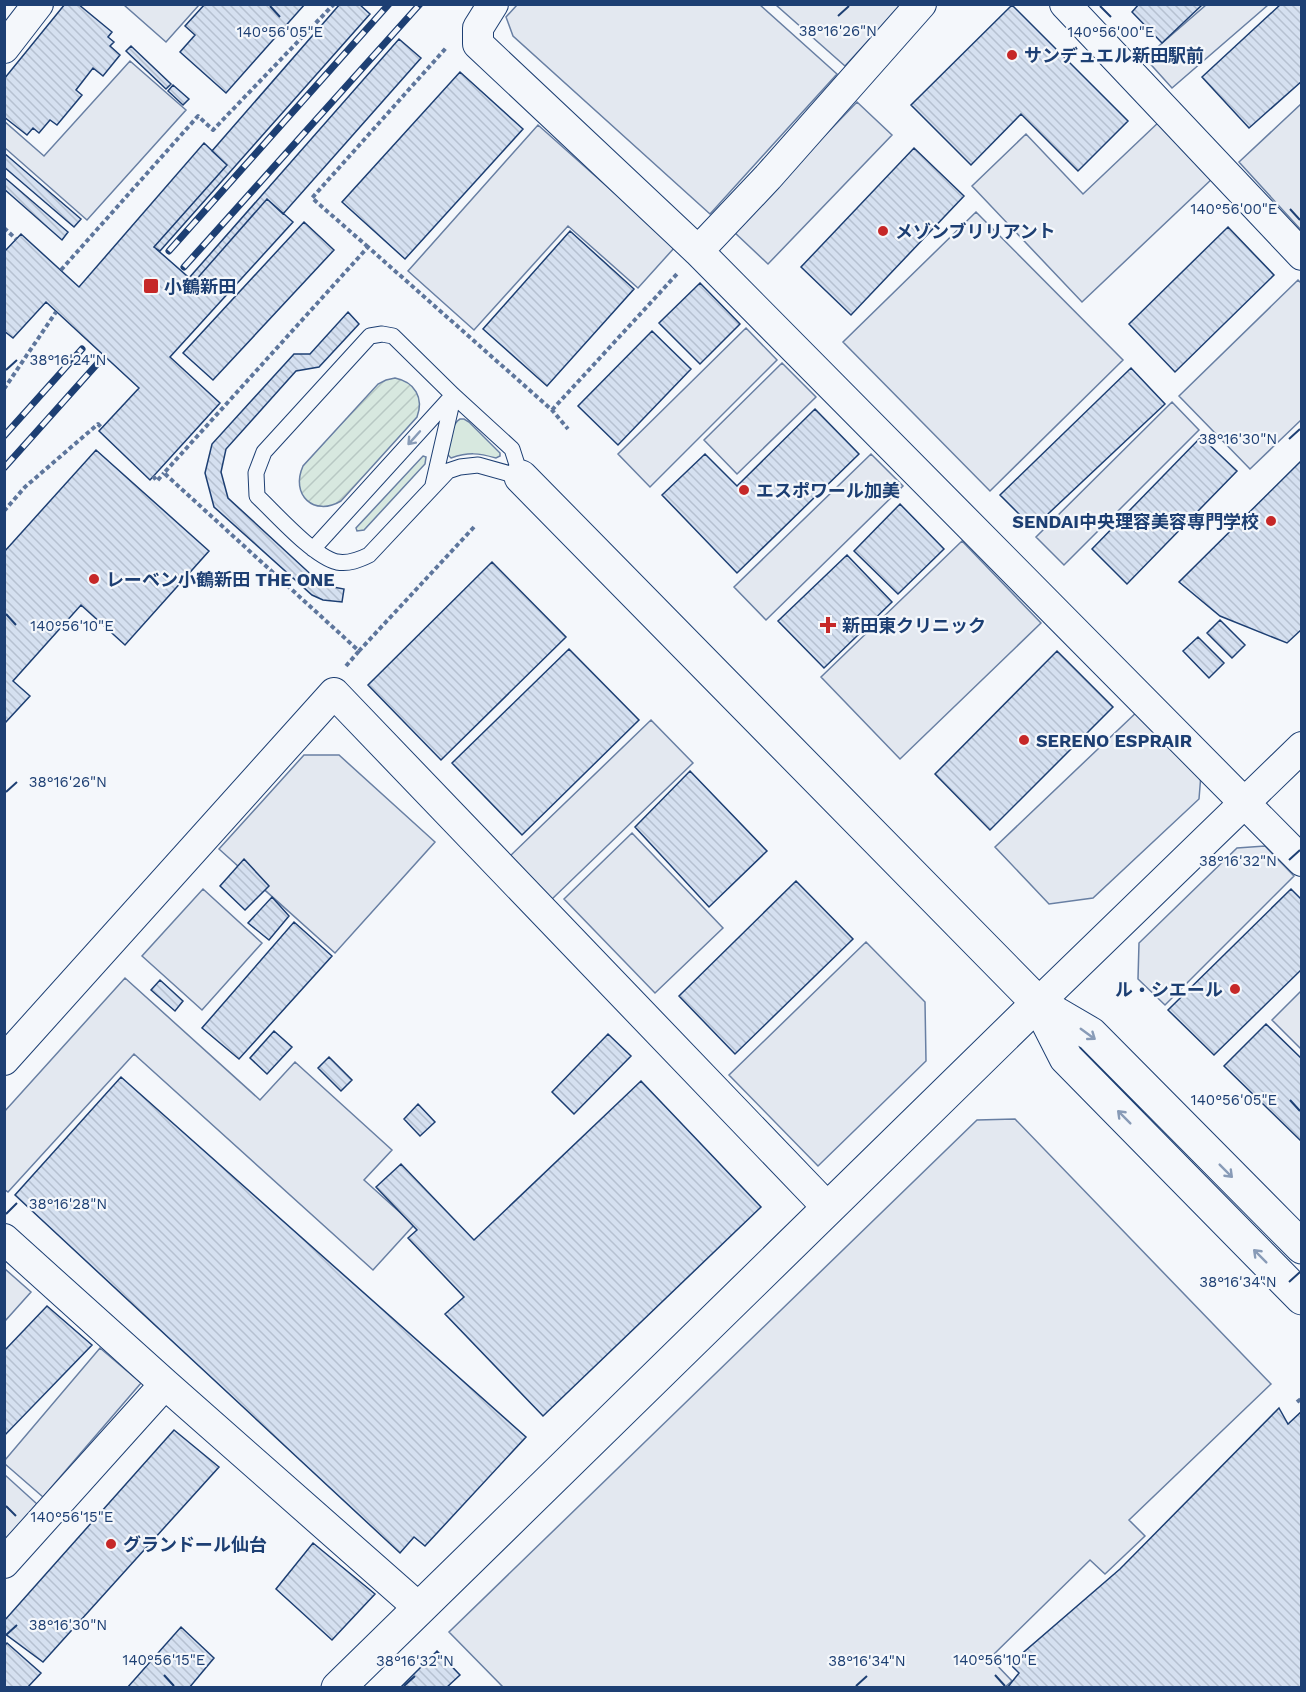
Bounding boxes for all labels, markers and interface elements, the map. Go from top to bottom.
text: 38°16'26"N [799,22,877,40]
text: 140°56'05"E [237,23,323,41]
text: 140°56'00"E [1068,23,1154,41]
place label: サンデュエル新田駅前 [1024,45,1204,66]
marker: サンデュエル新田駅前 [1005,48,1019,62]
text: 140°56'00"E [1191,200,1277,218]
place label: メゾンブリリアント [895,221,1056,242]
marker: メゾンブリリアント [876,224,890,238]
place label: 小鶴新田 [164,276,236,297]
marker: 小鶴新田 [142,277,160,295]
text: 38°16'24"N [29,351,107,369]
one-way arrow [407,430,421,445]
text: 38°16'30"N [1199,430,1277,448]
place label: エスポワール加美 [756,480,900,501]
marker: エスポワール加美 [737,483,751,497]
place label: SENDAI中央理容美容専門学校 [1012,511,1259,532]
marker: SENDAI中央理容美容専門学校 [1264,514,1278,528]
place label: レーベン小鶴新田 THE ONE [106,569,335,590]
marker: レーベン小鶴新田 THE ONE [87,572,101,586]
place label: 新田東クリニック [842,615,986,636]
marker: 新田東クリニック [819,616,837,634]
text: 140°56'10"E [30,617,114,635]
place label: SERENO ESPRAIR [1036,730,1193,751]
marker: SERENO ESPRAIR [1017,733,1031,747]
text: 38°16'26"N [29,773,107,791]
text: 38°16'32"N [1199,852,1277,870]
place label: ル・シエール [1115,979,1223,1000]
marker: ル・シエール [1228,982,1242,996]
one-way arrow [1080,1028,1096,1040]
text: 140°56'05"E [1191,1091,1277,1109]
one-way arrow [1116,1110,1131,1125]
one-way arrow [1219,1164,1234,1179]
text: 38°16'28"N [29,1195,107,1213]
one-way arrow [1253,1249,1268,1264]
text: 38°16'34"N [1199,1273,1277,1291]
text: 140°56'15"E [31,1508,113,1526]
place label: グランドール仙台 [123,1534,267,1555]
marker: グランドール仙台 [104,1537,118,1551]
text: 38°16'30"N [29,1616,107,1634]
text: 140°56'15"E [123,1651,205,1669]
text: 140°56'10"E [953,1651,1037,1669]
text: 38°16'32"N [376,1652,454,1670]
text: 38°16'34"N [828,1652,906,1670]

